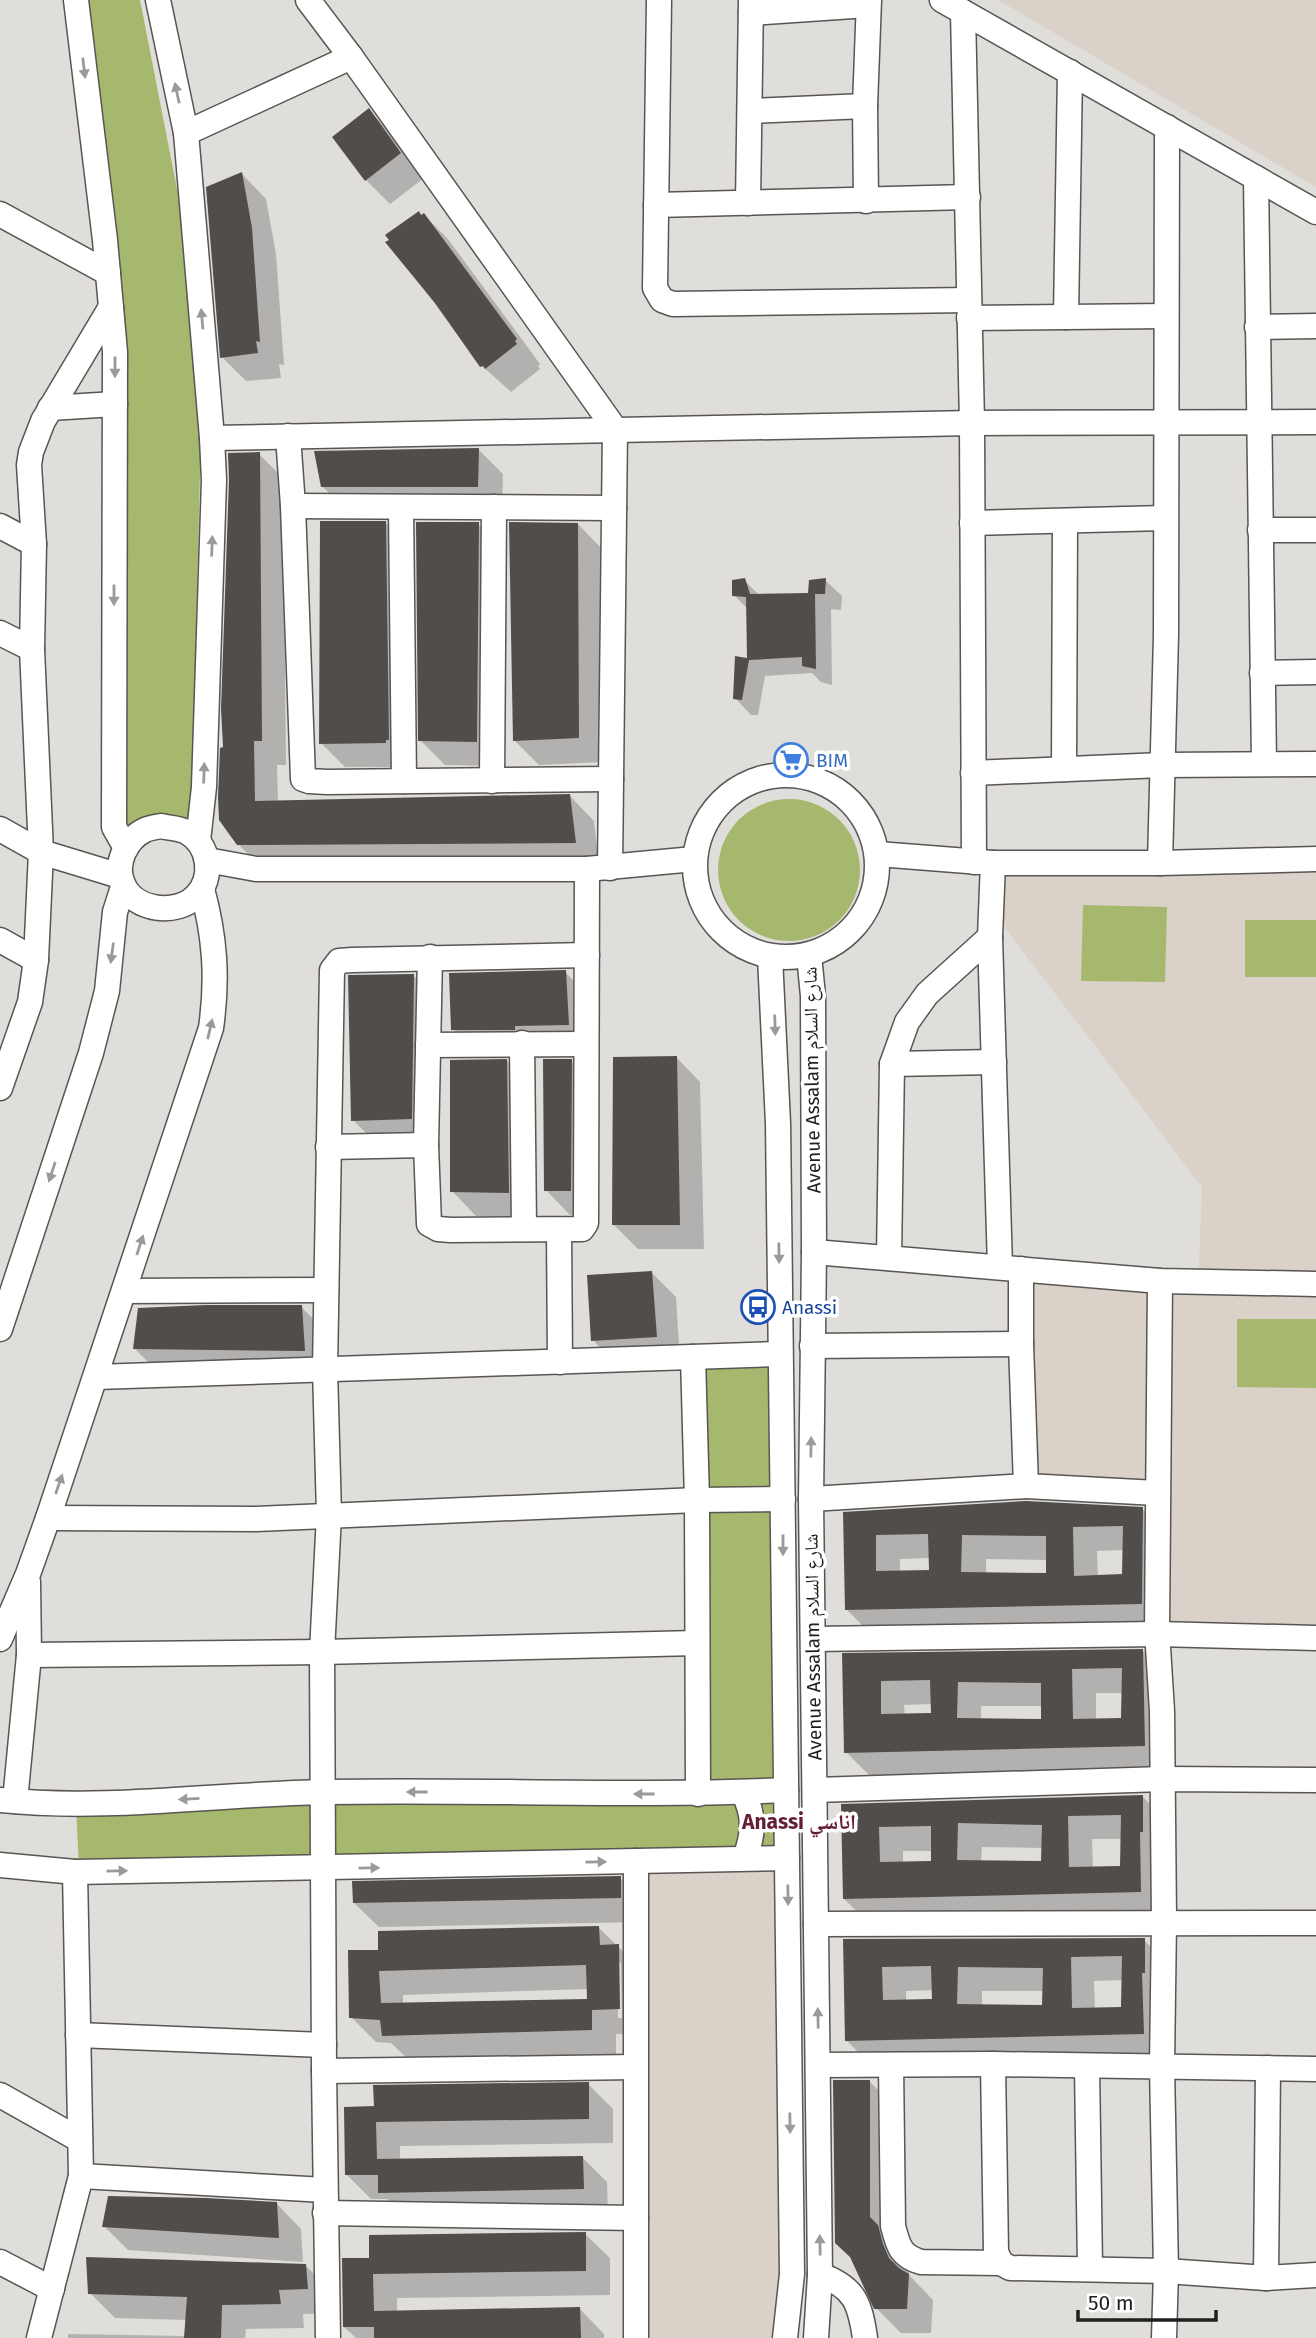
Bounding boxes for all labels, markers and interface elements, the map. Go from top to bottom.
one-way arrow [79,57,90,79]
one-way arrow [172,82,183,104]
one-way arrow [196,308,207,330]
one-way arrow [109,356,121,378]
one-way arrow [206,535,217,557]
one-way arrow [108,584,120,606]
supermarket icon: BIM [772,741,810,779]
place label: BIM [816,749,848,772]
one-way arrow [198,762,210,784]
one-way arrow [106,943,117,965]
street label: Avenue Assalam شارع السلام [799,966,827,1194]
one-way arrow [769,1014,780,1036]
one-way arrow [205,1018,216,1040]
one-way arrow [46,1162,57,1183]
one-way arrow [135,1234,146,1255]
one-way arrow [773,1242,785,1264]
bus stop icon: Anassi [739,1288,777,1326]
place label: Anassi [782,1296,837,1319]
one-way arrow [806,1436,817,1458]
one-way arrow [54,1473,65,1494]
street label: Avenue Assalam شارع السلام [800,1533,828,1761]
one-way arrow [777,1534,789,1556]
one-way arrow [405,1787,427,1798]
one-way arrow [633,1788,655,1800]
one-way arrow [178,1794,200,1805]
district label: Anassi اناسي [741,1809,856,1838]
one-way arrow [585,1856,607,1868]
one-way arrow [358,1862,380,1873]
one-way arrow [106,1866,128,1877]
one-way arrow [782,1884,793,1906]
one-way arrow [812,2007,824,2029]
one-way arrow [785,2112,796,2134]
one-way arrow [814,2234,826,2256]
scale bar [1078,2278,1216,2322]
text: 50 m [1088,2290,1134,2316]

